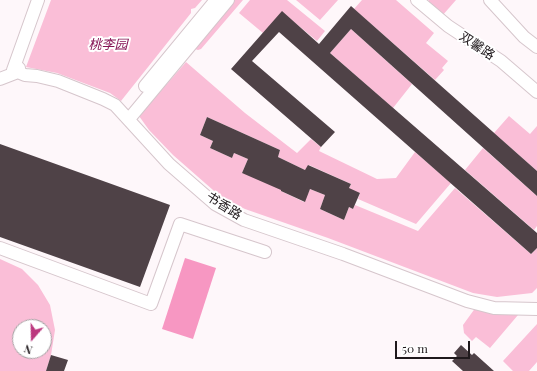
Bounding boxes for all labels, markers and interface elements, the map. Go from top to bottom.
street label: 双馨路 [456,29,498,63]
park label: 桃李园 [89,37,127,53]
street label: 书香路 [203,189,245,223]
north arrow [12,319,52,359]
scale bar [397,333,472,359]
text: 50 m [402,340,428,356]
text: N [22,341,34,358]

